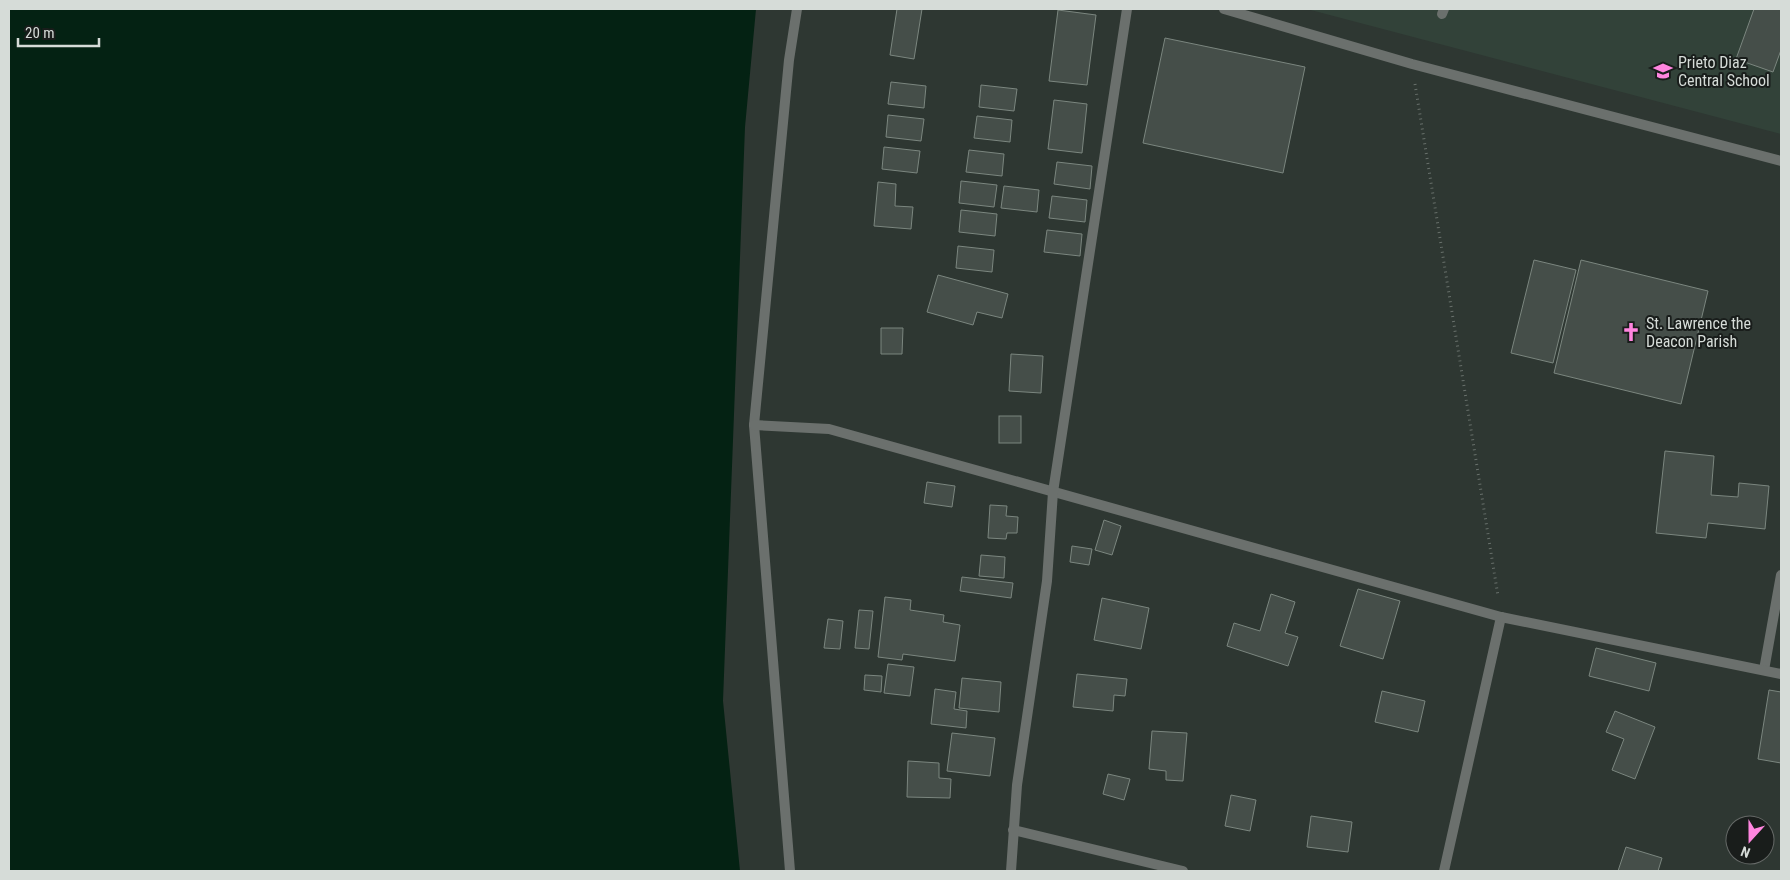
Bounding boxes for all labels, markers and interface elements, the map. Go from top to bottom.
scale bar [18,15,99,47]
text: 20 m [25,24,55,42]
place label: Prieto Diaz Central School [1678,53,1770,90]
school or university icon: Prieto Diaz Central School [1652,60,1674,82]
place label: St. Lawrence the Deacon Parish [1646,314,1751,351]
church icon: St. Lawrence the Deacon Parish [1620,321,1642,343]
north arrow [1725,815,1775,865]
text: N [1738,843,1752,861]

